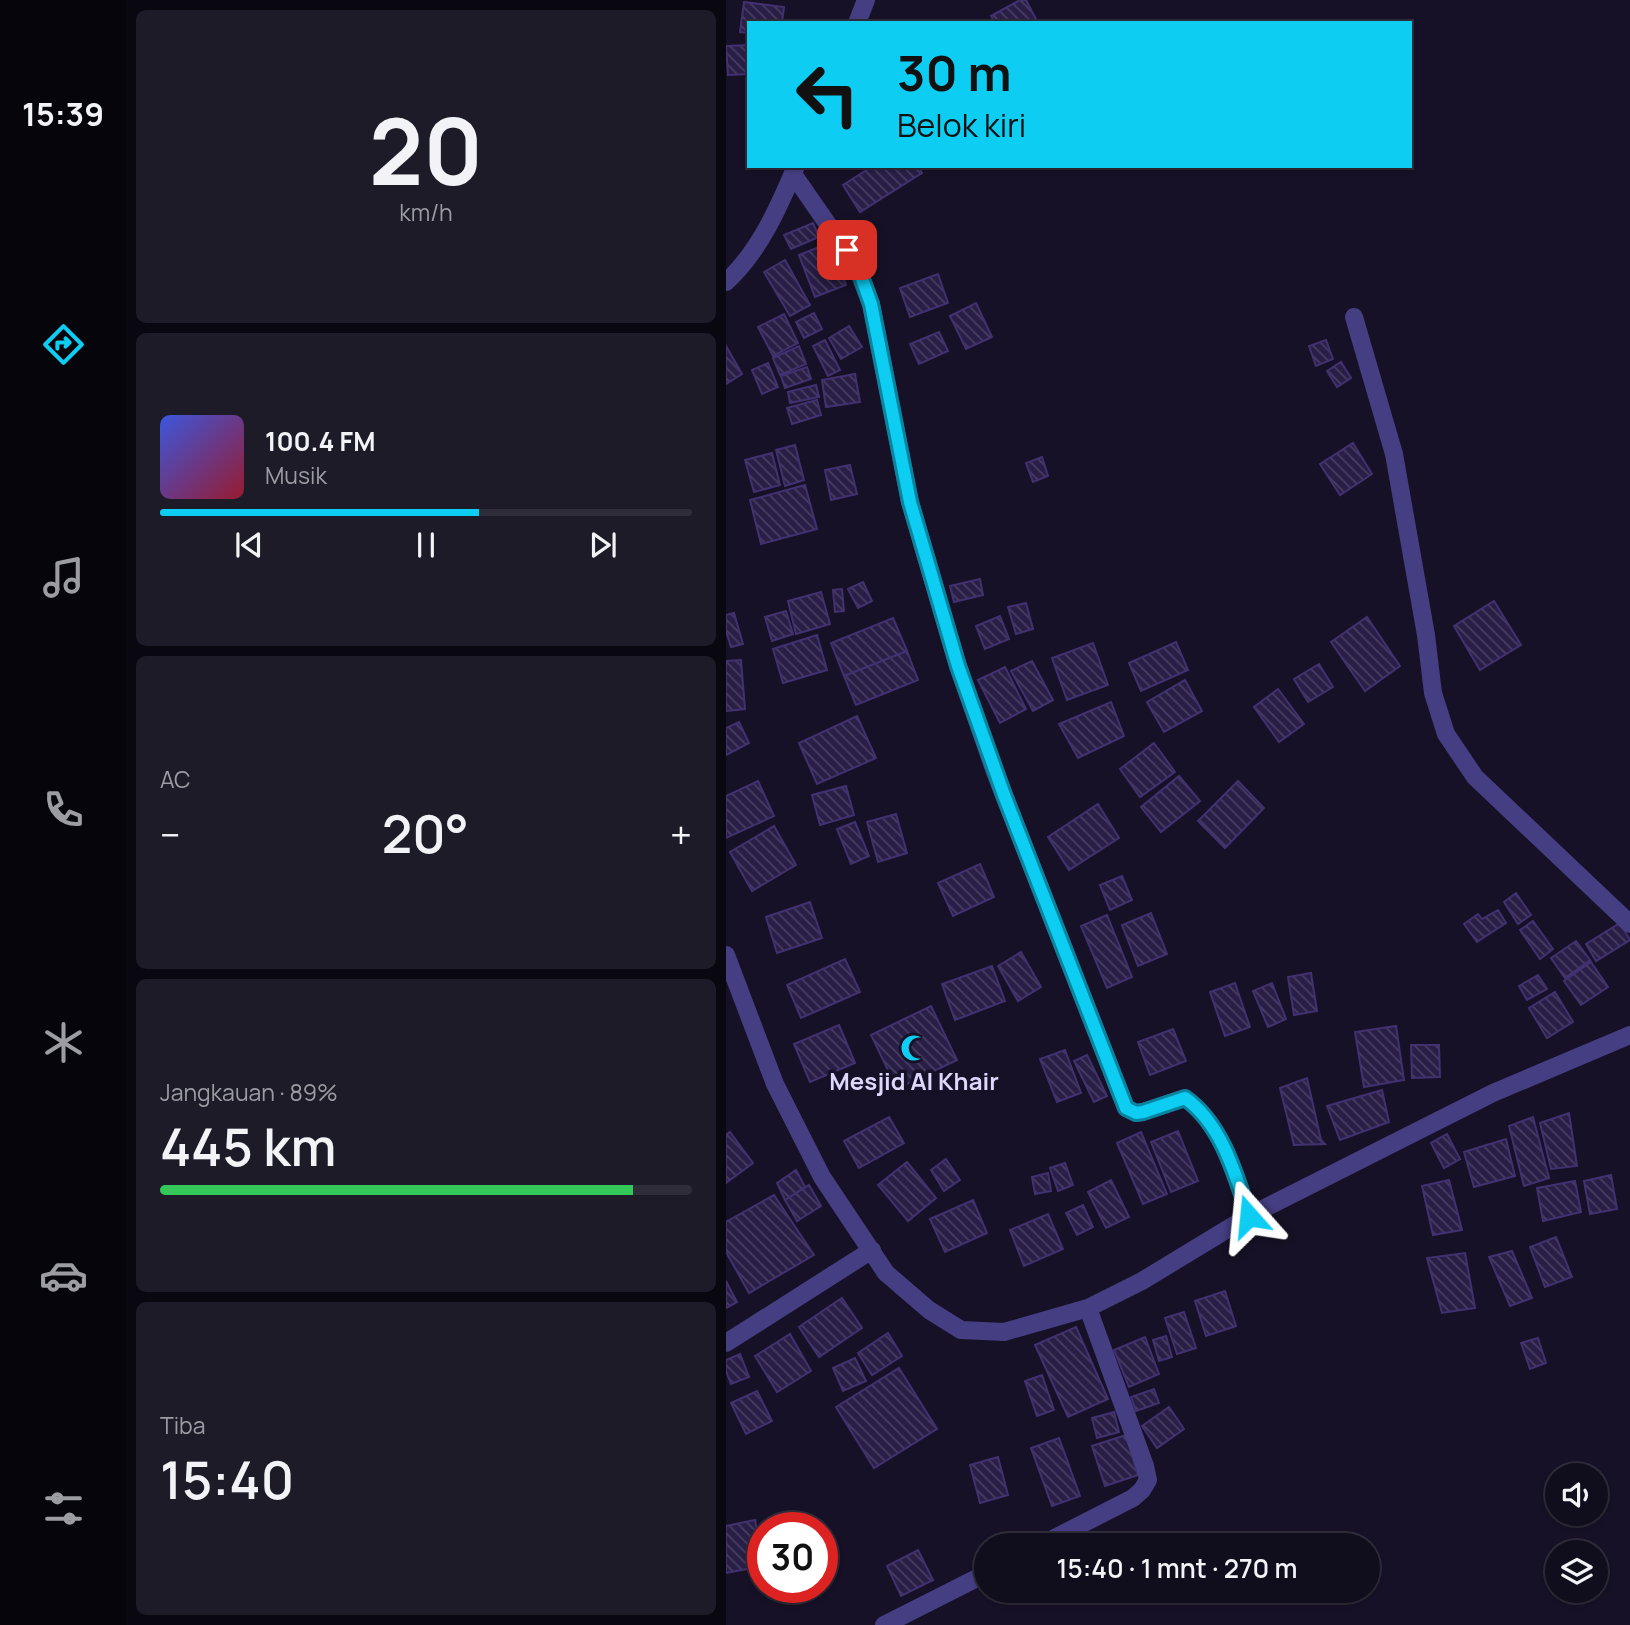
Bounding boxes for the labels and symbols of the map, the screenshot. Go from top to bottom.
pin [817,220,877,280]
mosque icon: Mesjid Al Khair [899,1033,929,1063]
place label: Mesjid Al Khair [829,1064,999,1097]
position arrow [1212,1179,1286,1253]
speed limit sign: 30 [747,1512,838,1603]

